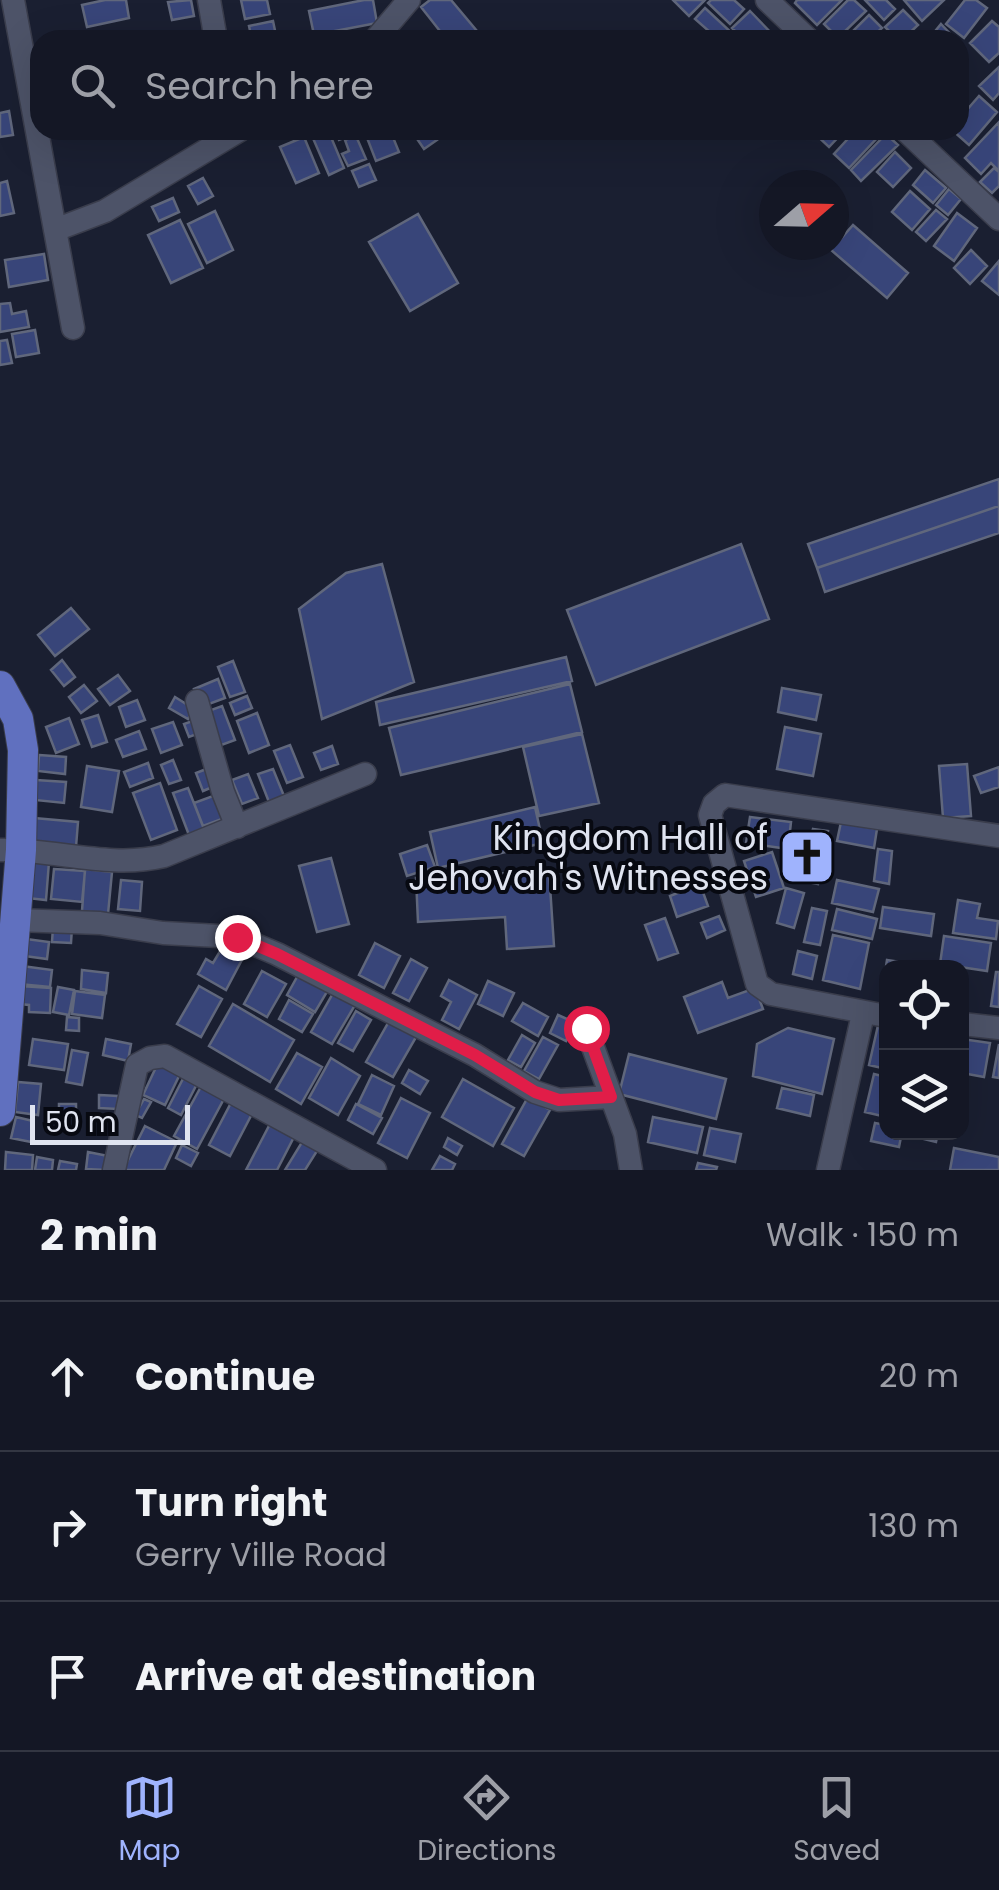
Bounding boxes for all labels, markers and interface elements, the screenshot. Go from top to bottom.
search box [30,30,969,140]
icon: search [65,58,120,113]
text: Search here [145,59,374,112]
north arrow [759,170,849,260]
place label: Kingdom Hall of Jehovah's Witnesses [408,813,768,902]
church icon: Kingdom Hall of Jehovah's Witnesses [777,827,837,887]
route end [215,915,261,961]
map controls [879,960,969,1140]
button: locate [879,960,969,1050]
route start [564,1006,610,1052]
button: layers [879,1050,969,1140]
scale bar [30,1100,190,1144]
text: 50 m [45,1103,116,1142]
text: 2 min [40,1206,158,1265]
text: Walk · 150 m [766,1212,959,1257]
icon: ahead [40,1349,95,1404]
text: Continue [135,1350,315,1403]
text: 20 m [879,1353,959,1398]
text: Turn right [135,1476,327,1529]
icon: right [40,1499,95,1554]
text: 130 m [868,1503,959,1548]
text: Gerry Ville Road [135,1532,387,1577]
icon: arrive [40,1649,95,1704]
text: Arrive at destination [135,1650,536,1703]
tab: Map [118,1770,180,1872]
tab: Directions [417,1770,556,1872]
tab: Saved [793,1770,881,1872]

